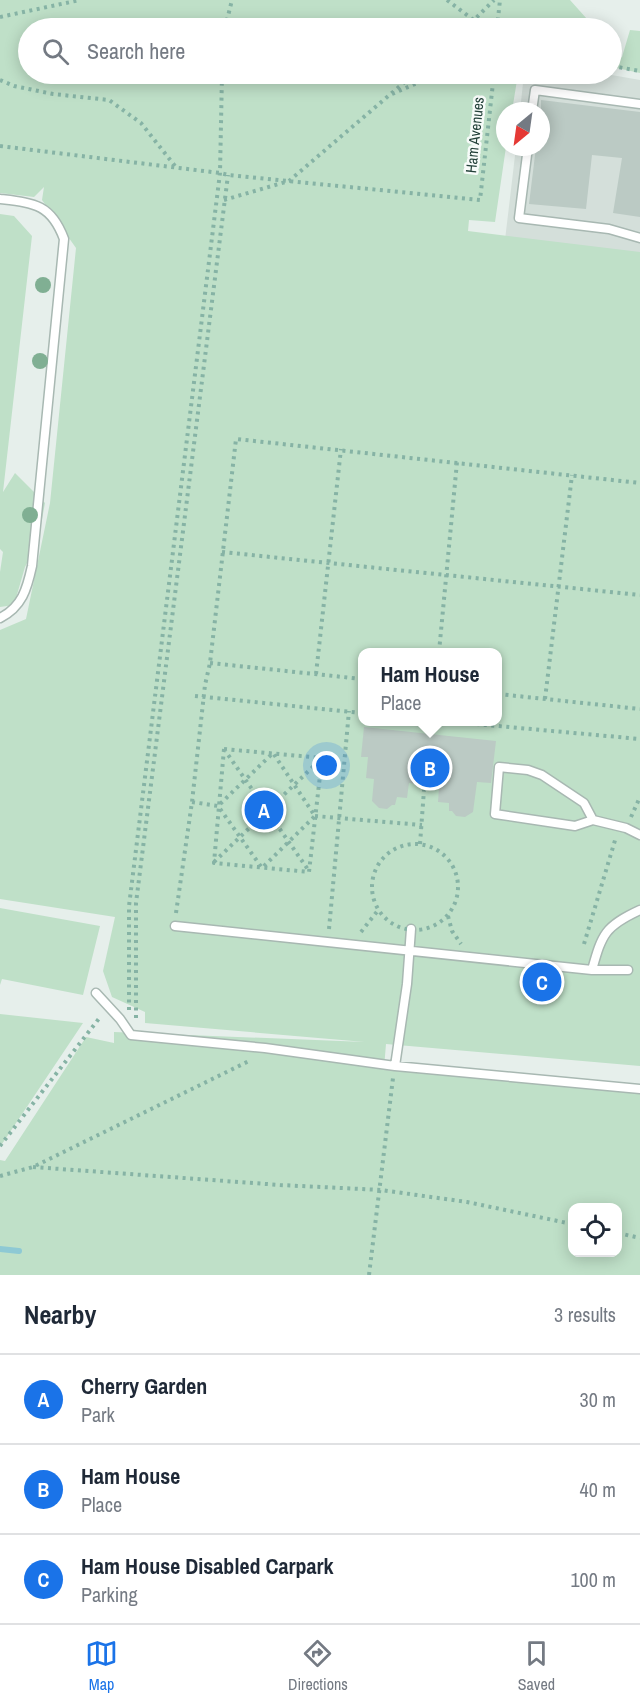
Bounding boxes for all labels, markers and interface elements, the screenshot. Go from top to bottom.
search box [18,18,622,84]
icon: search [39,35,72,68]
text: Search here [87,36,185,66]
street label: Ham Avenues [460,96,489,174]
north arrow [496,102,550,156]
popup [358,648,502,726]
text: Ham House [380,659,480,689]
text: Place [380,689,421,716]
pin: B [410,746,450,790]
your location [312,751,341,780]
pin: A [244,788,284,832]
pin: C [522,960,562,1004]
map controls [568,1203,622,1257]
button: locate [568,1203,622,1257]
text: Nearby [24,1297,96,1332]
text: 3 results [554,1301,616,1328]
text: Cherry Garden [81,1371,207,1401]
text: A [38,1386,49,1413]
text: 30 m [580,1386,616,1413]
text: Park [81,1401,115,1428]
text: Ham House [81,1461,180,1491]
text: B [38,1476,49,1503]
text: 40 m [580,1476,616,1503]
text: Place [81,1491,122,1518]
text: Ham House Disabled Carpark [81,1551,334,1581]
text: C [38,1566,49,1593]
text: 100 m [570,1566,616,1593]
text: Parking [81,1581,138,1608]
tab: Map [85,1637,118,1695]
tab: Directions [288,1637,348,1695]
tab: Saved [518,1637,555,1695]

